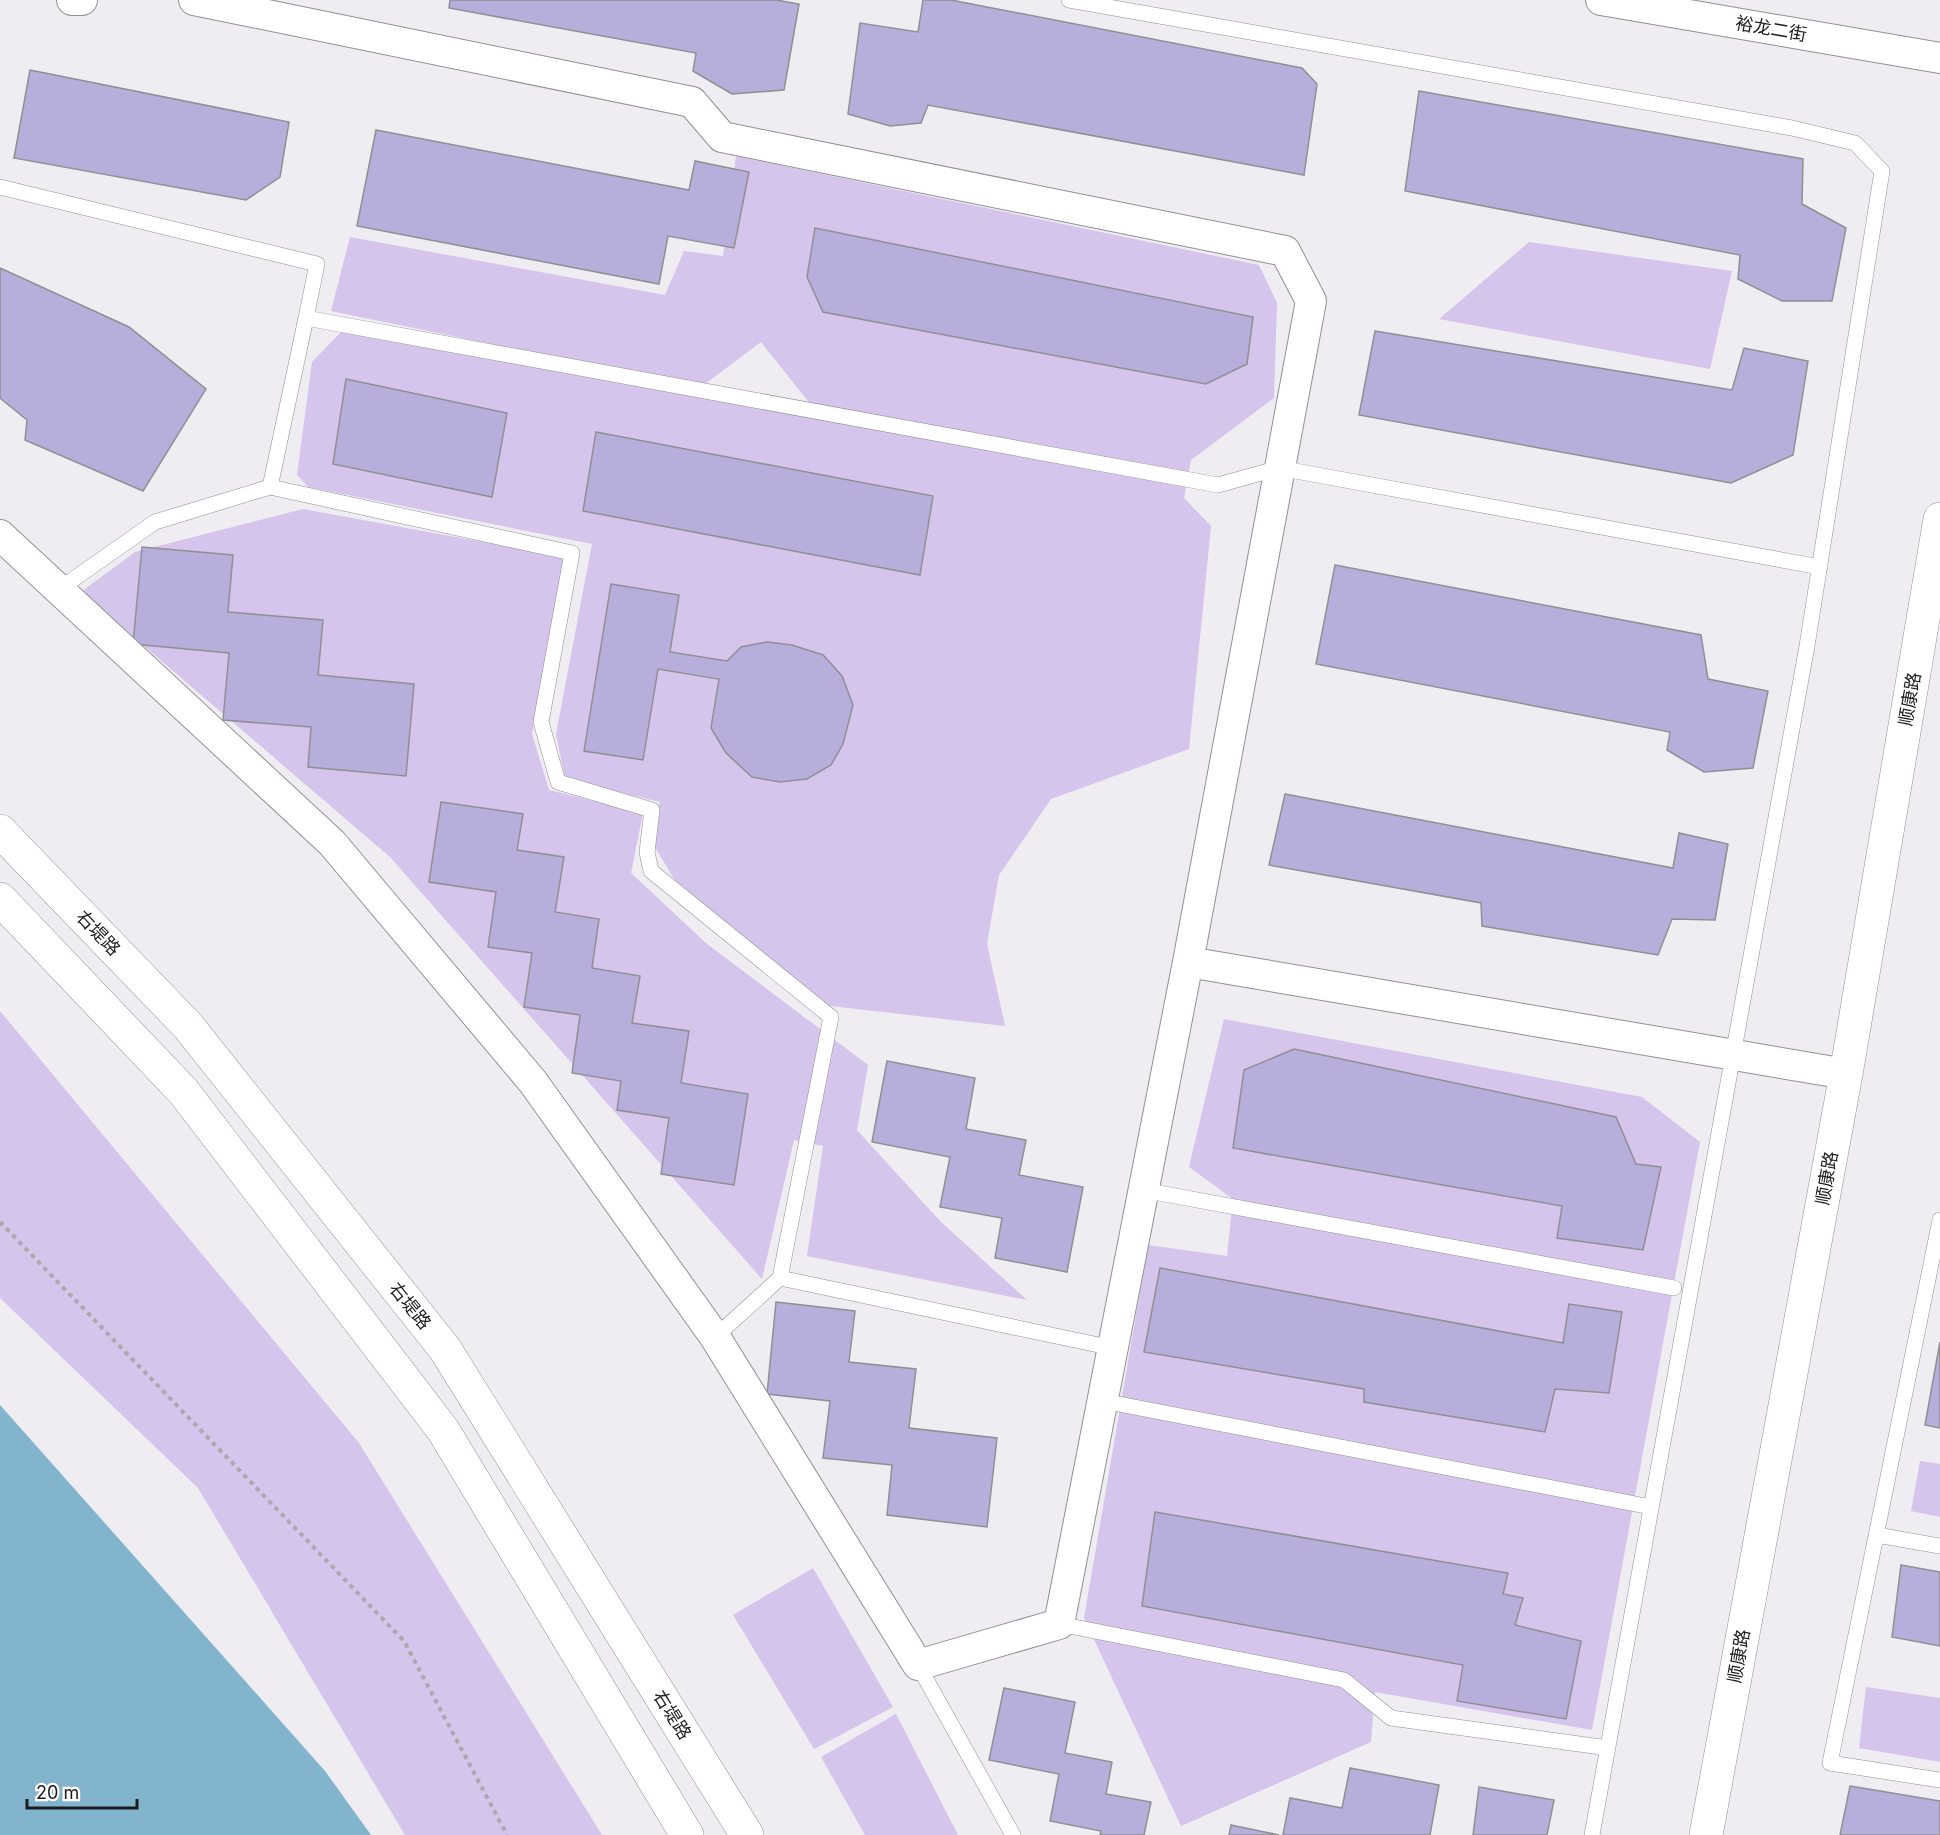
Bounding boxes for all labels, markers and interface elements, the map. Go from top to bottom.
street label: 裕龙二街 [1734,12,1808,45]
street label: 顺康路 [1894,671,1925,727]
street label: 右堤路 [72,906,125,959]
street label: 顺康路 [1811,1150,1842,1206]
street label: 右堤路 [385,1278,436,1333]
street label: 顺康路 [1723,1628,1754,1684]
street label: 右堤路 [649,1686,696,1743]
scale bar [27,1772,136,1810]
text: 20 m [36,1782,79,1803]

